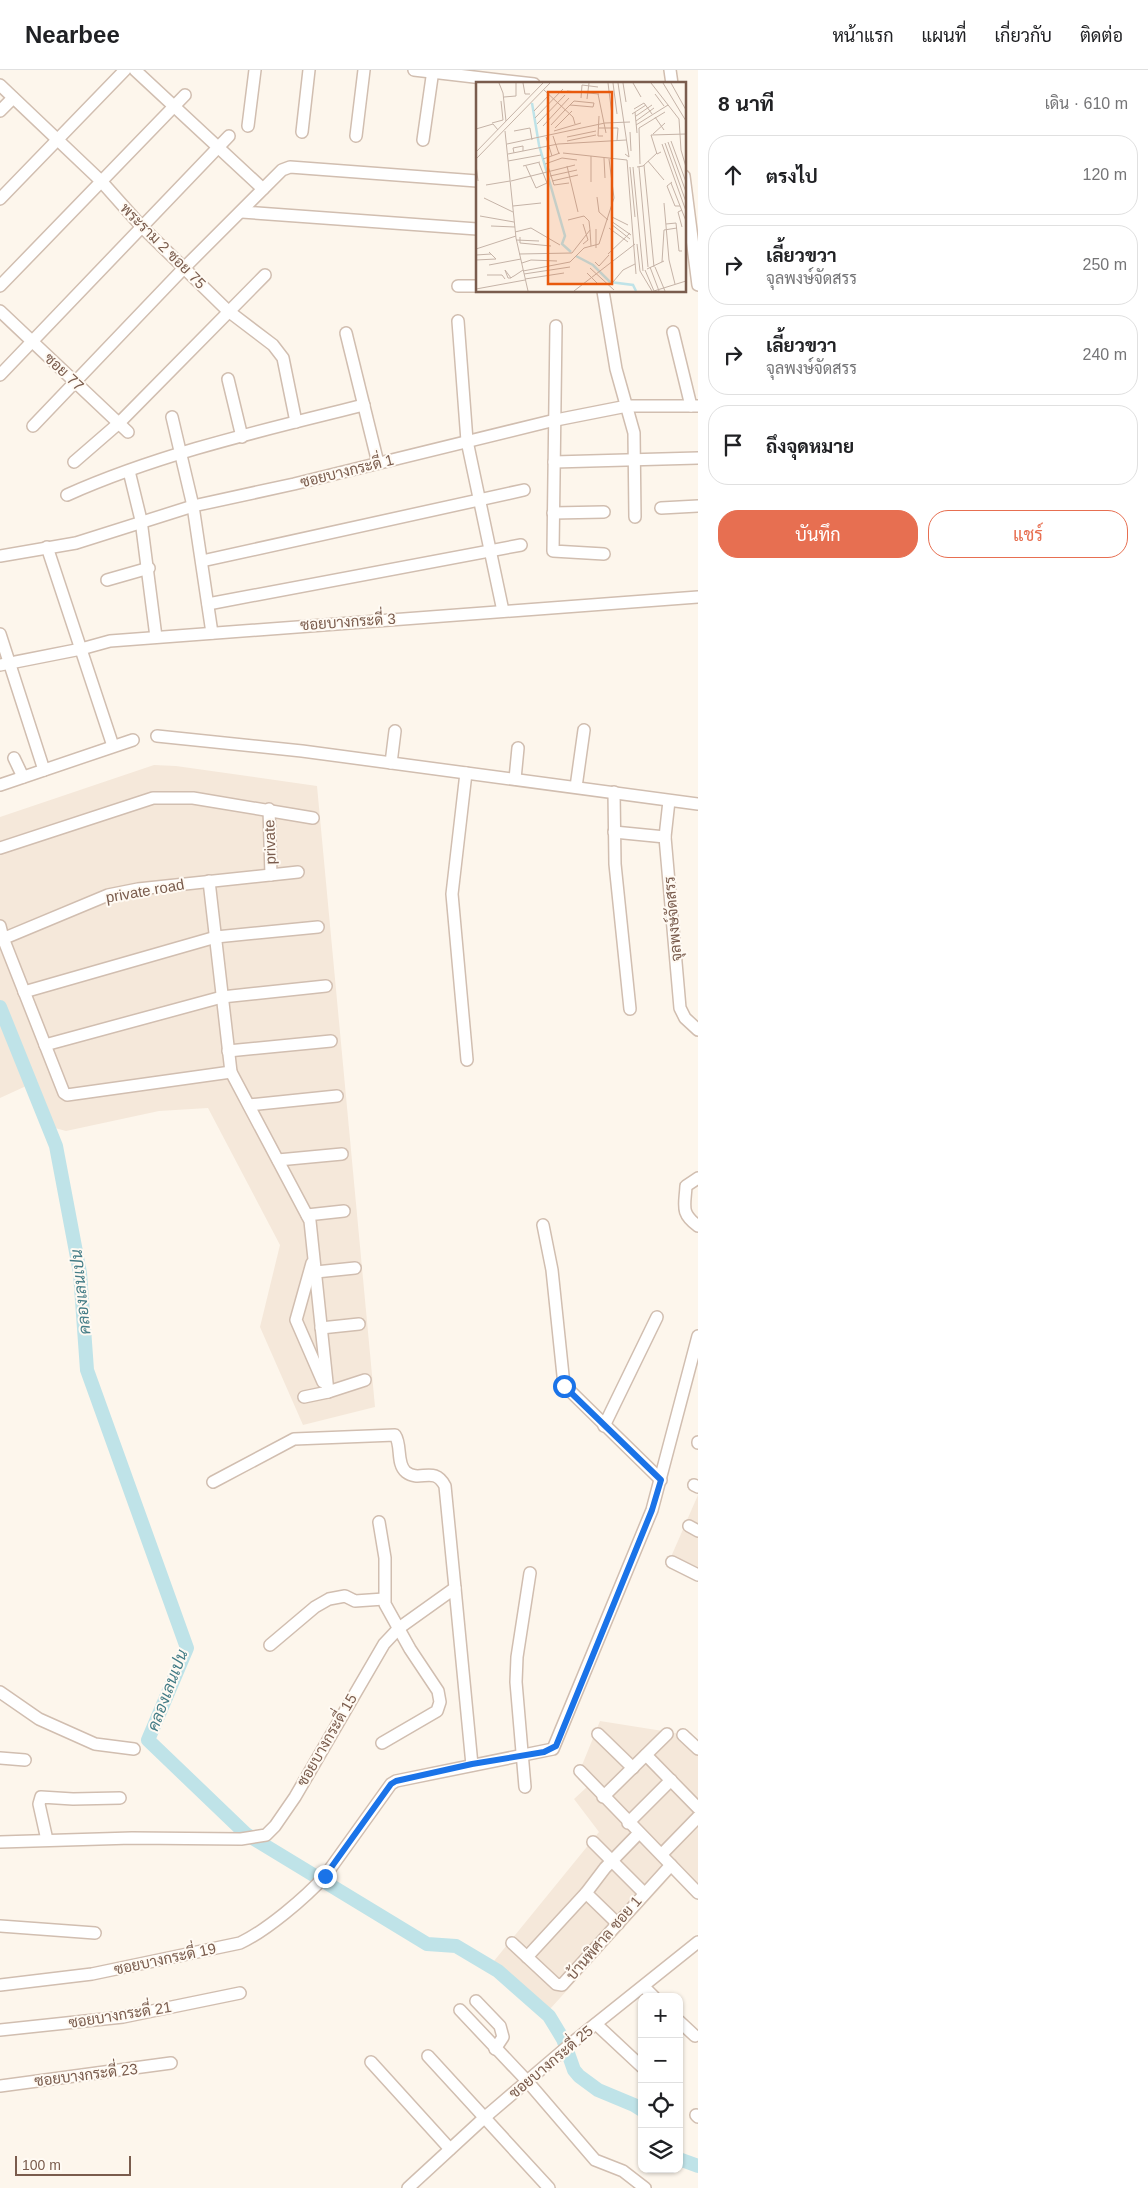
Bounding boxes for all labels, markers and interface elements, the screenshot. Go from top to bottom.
text: Nearbee [25,21,120,48]
text: หน้าแรก [832,26,894,46]
text: แผนที่ [922,26,966,46]
text: เกี่ยวกับ [994,26,1052,46]
text: ติดต่อ [1080,26,1123,46]
inset map [476,82,686,292]
text: 8 นาที [718,92,774,115]
text: เดิน · 610 m [1045,95,1128,112]
icon: ahead [719,161,747,189]
text: ตรงไป [766,166,818,187]
text: 120 m [1083,166,1127,183]
street label: พระราม 2 ซอย 75 [117,199,210,292]
text: เลี้ยวขวา [766,245,837,266]
icon: right [719,251,747,279]
text: 250 m [1083,256,1127,273]
text: จุลพงษ์จัดสรร [766,270,857,287]
text: เลี้ยวขวา [766,335,837,356]
icon: right [719,341,747,369]
text: 240 m [1083,346,1127,363]
street label: ซอย 77 [41,349,88,394]
text: จุลพงษ์จัดสรร [766,360,857,377]
icon: arrive [719,431,747,459]
text: ถึงจุดหมาย [766,436,854,457]
street label: ซอยบางกระดี่ 1 [297,445,395,490]
button: บันทึก [718,510,918,558]
button: แชร์ [928,510,1128,558]
street label: ซอยบางกระดี่ 3 [299,604,396,633]
street label: private [260,819,279,865]
street label: private road [104,875,185,906]
street label: จุลพงษ์จัดสรร [659,876,688,962]
water label: คลองเลนเปน [68,1248,93,1335]
route start [553,1375,576,1398]
water label: คลองเลนเปน [144,1647,191,1733]
street label: ซอยบางกระดี่ 15 [288,1687,360,1789]
route end [314,1865,337,1888]
street label: บ้านพิศาล ซอย 1 [562,1892,645,1983]
street label: ซอยบางกระดี่ 19 [111,1934,218,1978]
street label: ซอยบางกระดี่ 21 [66,1992,173,2031]
map controls [638,1993,683,2173]
button: + [638,1993,683,2038]
street label: ซอยบางกระดี่ 25 [502,2017,596,2102]
button: − [638,2038,683,2083]
street label: ซอยบางกระดี่ 23 [33,2054,139,2089]
button: locate [638,2083,683,2128]
button: layers [638,2128,683,2173]
scale bar [15,2153,131,2176]
text: 100 m [22,2157,61,2173]

